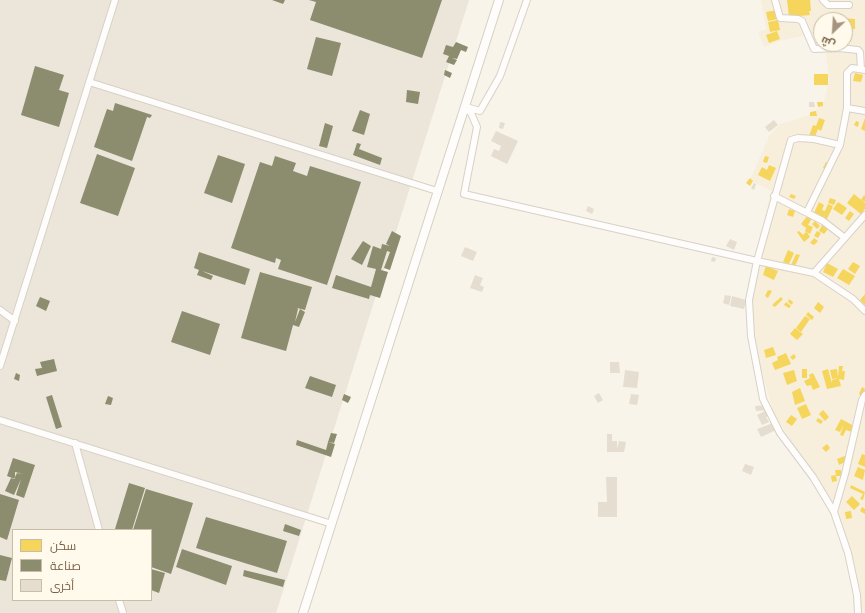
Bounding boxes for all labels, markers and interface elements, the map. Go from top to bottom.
north arrow [813,12,853,52]
text: ش [819,34,837,51]
legend [12,529,152,601]
text: سكن [50,539,76,553]
text: صناعة [50,559,81,573]
text: أخرى [50,579,74,593]

